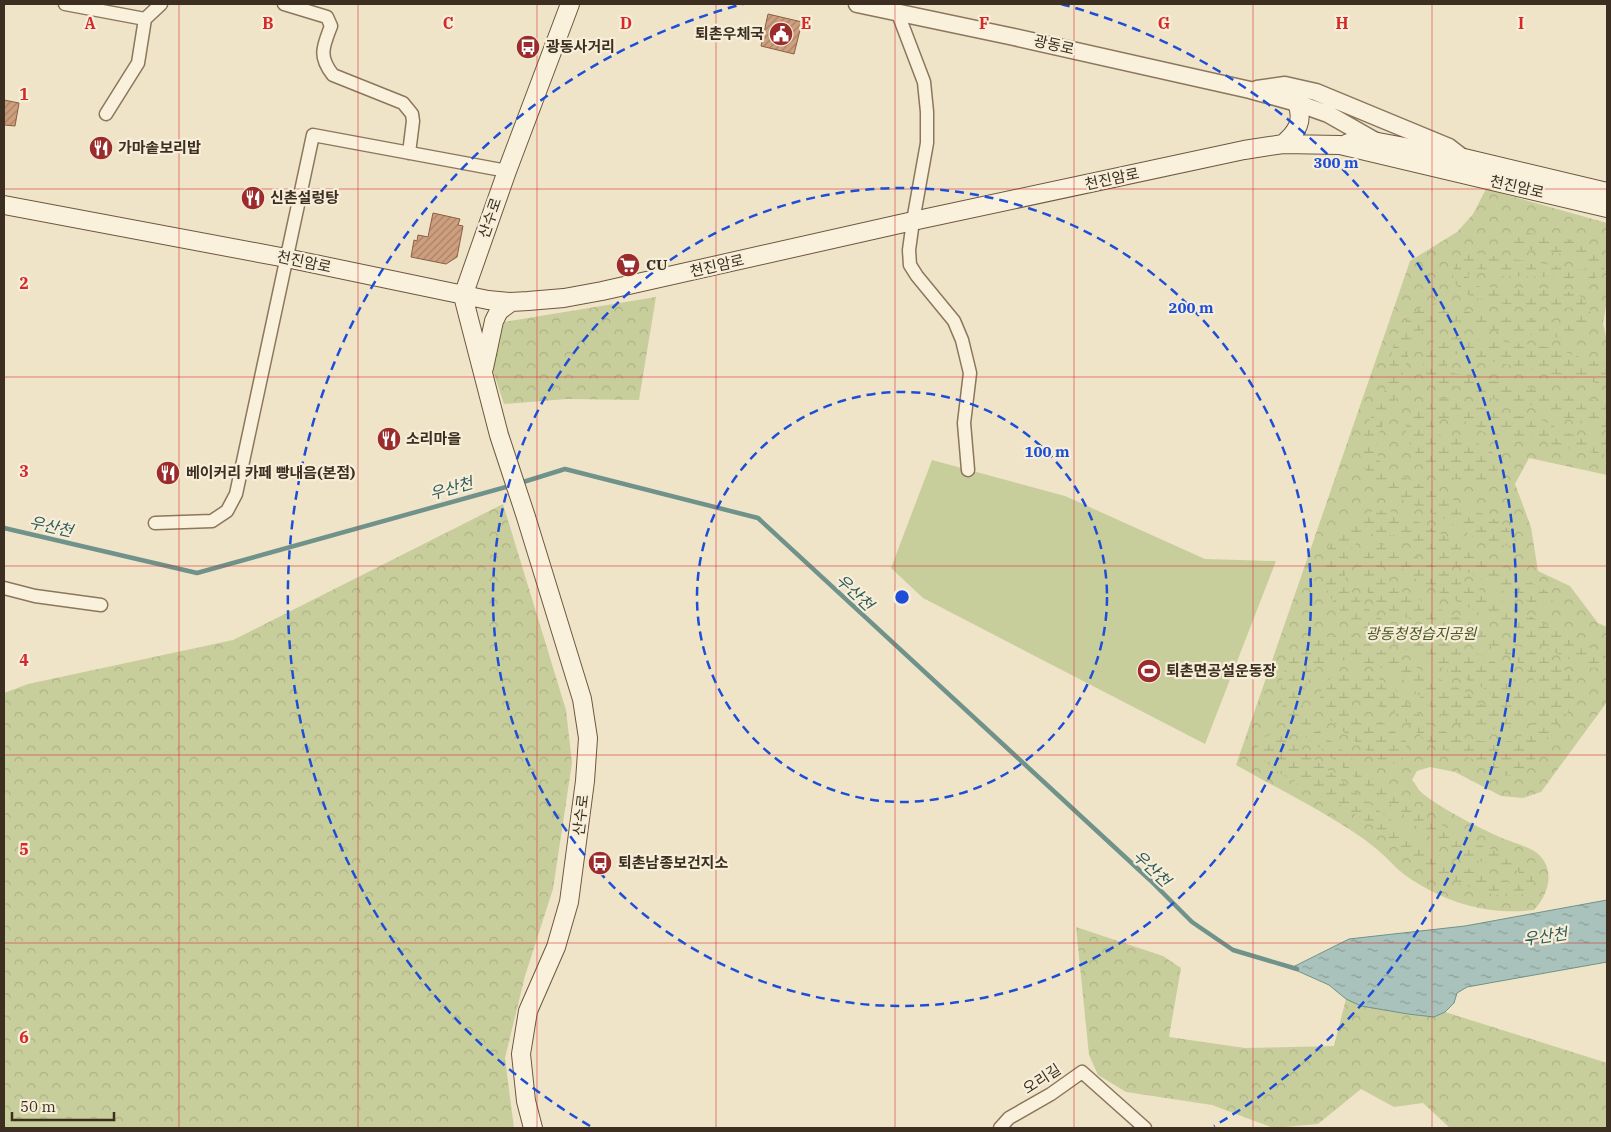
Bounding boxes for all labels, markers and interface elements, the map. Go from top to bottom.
text: A [84,13,96,33]
text: B [262,13,274,33]
text: C [443,13,453,33]
text: D [620,13,632,33]
text: E [801,13,811,33]
text: F [979,13,989,33]
text: G [1158,13,1170,33]
text: H [1336,13,1349,33]
text: I [1518,13,1524,33]
public building icon: 퇴촌우체국 [768,21,794,47]
place label: 퇴촌우체국 [695,24,764,43]
street label: 광동로 [1032,31,1076,58]
bus stop icon: 광동사거리 [515,34,541,60]
place label: 광동사거리 [546,37,615,56]
text: 1 [19,84,29,104]
restaurant icon: 가마솥보리밥 [88,135,114,161]
place label: 가마솥보리밥 [118,138,201,157]
text: 300 m [1313,153,1359,172]
street label: 천진암로 [1083,163,1141,194]
street label: 천진암로 [1488,171,1546,202]
restaurant icon: 신촌설렁탕 [240,185,266,211]
place label: 신촌설렁탕 [270,188,339,207]
street label: 산수로 [474,195,505,241]
street label: 천진암로 [275,246,333,277]
street label: 천진암로 [688,250,746,281]
supermarket icon: CU [615,252,641,278]
place label: CU [646,255,668,274]
text: 2 [19,273,29,293]
text: 200 m [1168,298,1214,317]
restaurant icon: 소리마을 [376,426,402,452]
place label: 소리마을 [406,429,461,448]
text: 100 m [1024,442,1070,461]
restaurant icon: 베이커리 카페 빵내음(본점) [155,460,181,486]
text: 3 [19,461,29,481]
place label: 베이커리 카페 빵내음(본점) [186,463,355,482]
water label: 우산천 [427,472,477,504]
water label: 우산천 [27,511,77,541]
water label: 우산천 [832,570,880,616]
centre of rings [893,588,911,606]
park label: 광동청정습지공원 [1366,624,1477,643]
text: 4 [19,650,29,670]
sports icon: 퇴촌면공설운동장 [1136,658,1162,684]
place label: 퇴촌면공설운동장 [1166,661,1277,680]
street label: 산수로 [569,793,592,837]
text: 5 [19,839,29,859]
water label: 우산천 [1129,846,1177,892]
bus stop icon: 퇴촌남종보건지소 [587,850,613,876]
place label: 퇴촌남종보건지소 [618,853,729,872]
water label: 우산천 [1522,923,1571,949]
text: 6 [19,1027,29,1047]
street label: 오리길 [1019,1059,1064,1098]
scale bar [12,1090,115,1122]
text: 50 m [20,1097,56,1116]

